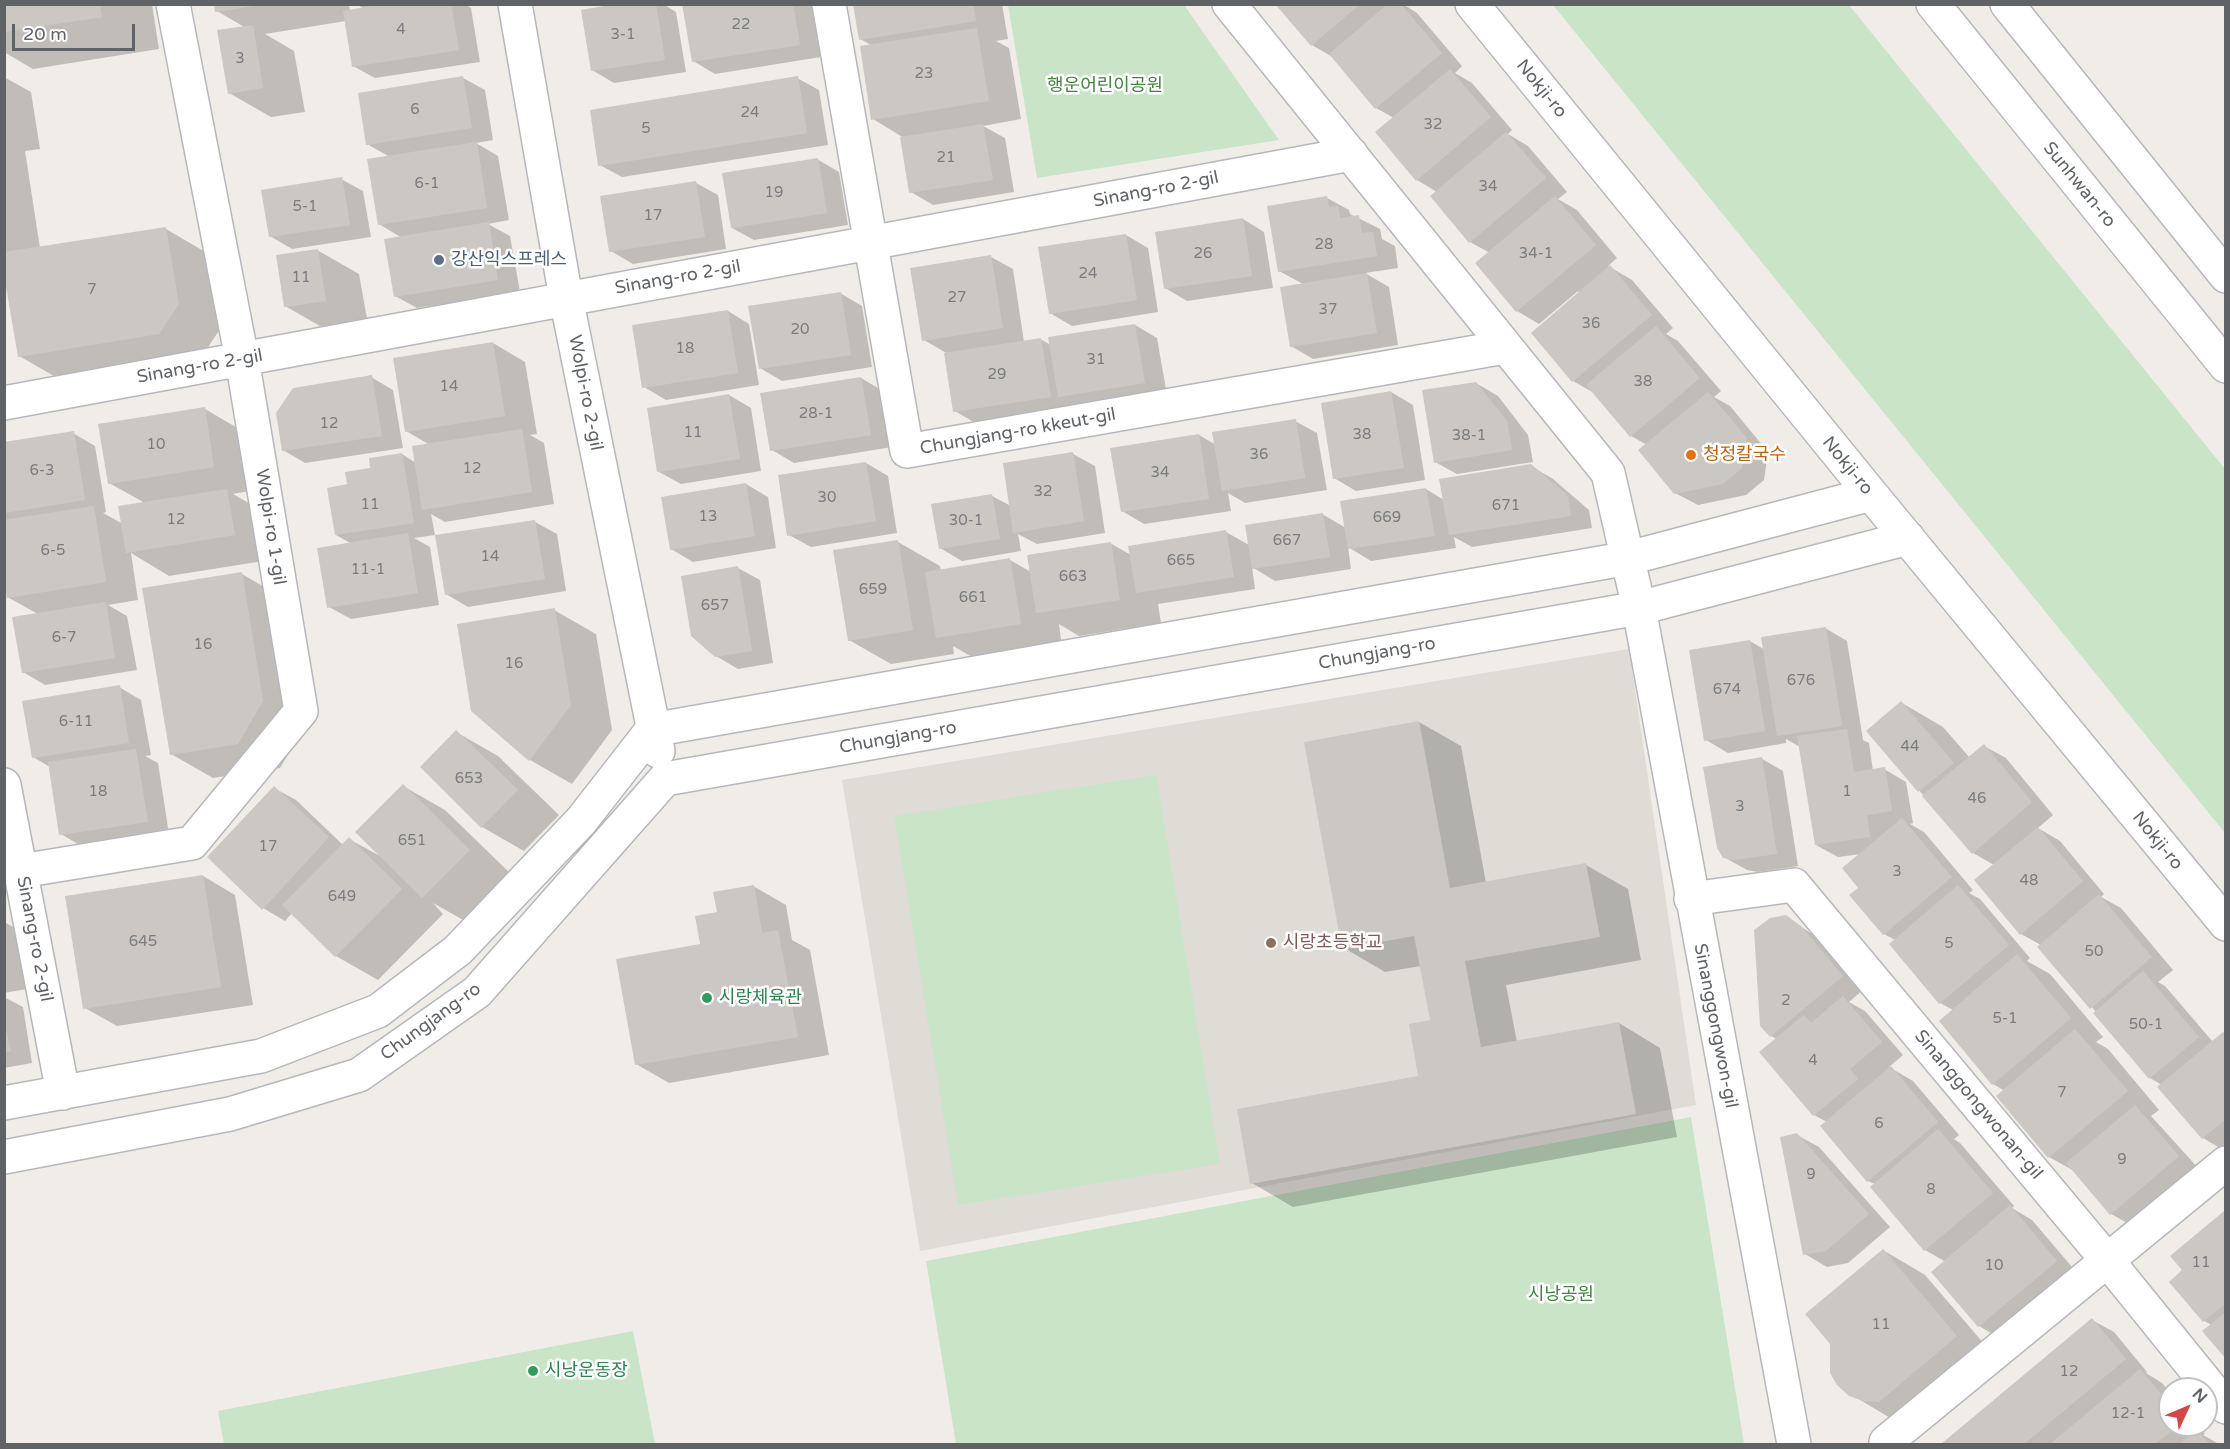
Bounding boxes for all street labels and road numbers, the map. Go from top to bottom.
street label: Nokji-ro [1511,55,1571,123]
street label: Sunhwan-ro [2038,138,2120,232]
street label: Sinang-ro 2-gil [1091,167,1221,213]
street label: Sinang-ro 2-gil [613,256,743,300]
street label: Wolpi-ro 2-gil [563,333,607,453]
street label: Sinang-ro 2-gil [135,345,265,389]
street label: Chungjang-ro kkeut-gil [918,404,1118,460]
street label: Nokji-ro [1817,432,1877,500]
street label: Wolpi-ro 1-gil [250,467,290,587]
street label: Chungjang-ro [1317,633,1437,675]
street label: Chungjang-ro [838,717,958,759]
street label: Nokji-ro [2127,807,2187,875]
street label: Sinang-ro 2-gil [11,874,57,1004]
street label: Sinanggongwon-gil [1688,942,1742,1110]
street label: Chungjang-ro [377,978,485,1066]
street label: Sinanggongwonan-gil [1909,1026,2047,1184]

